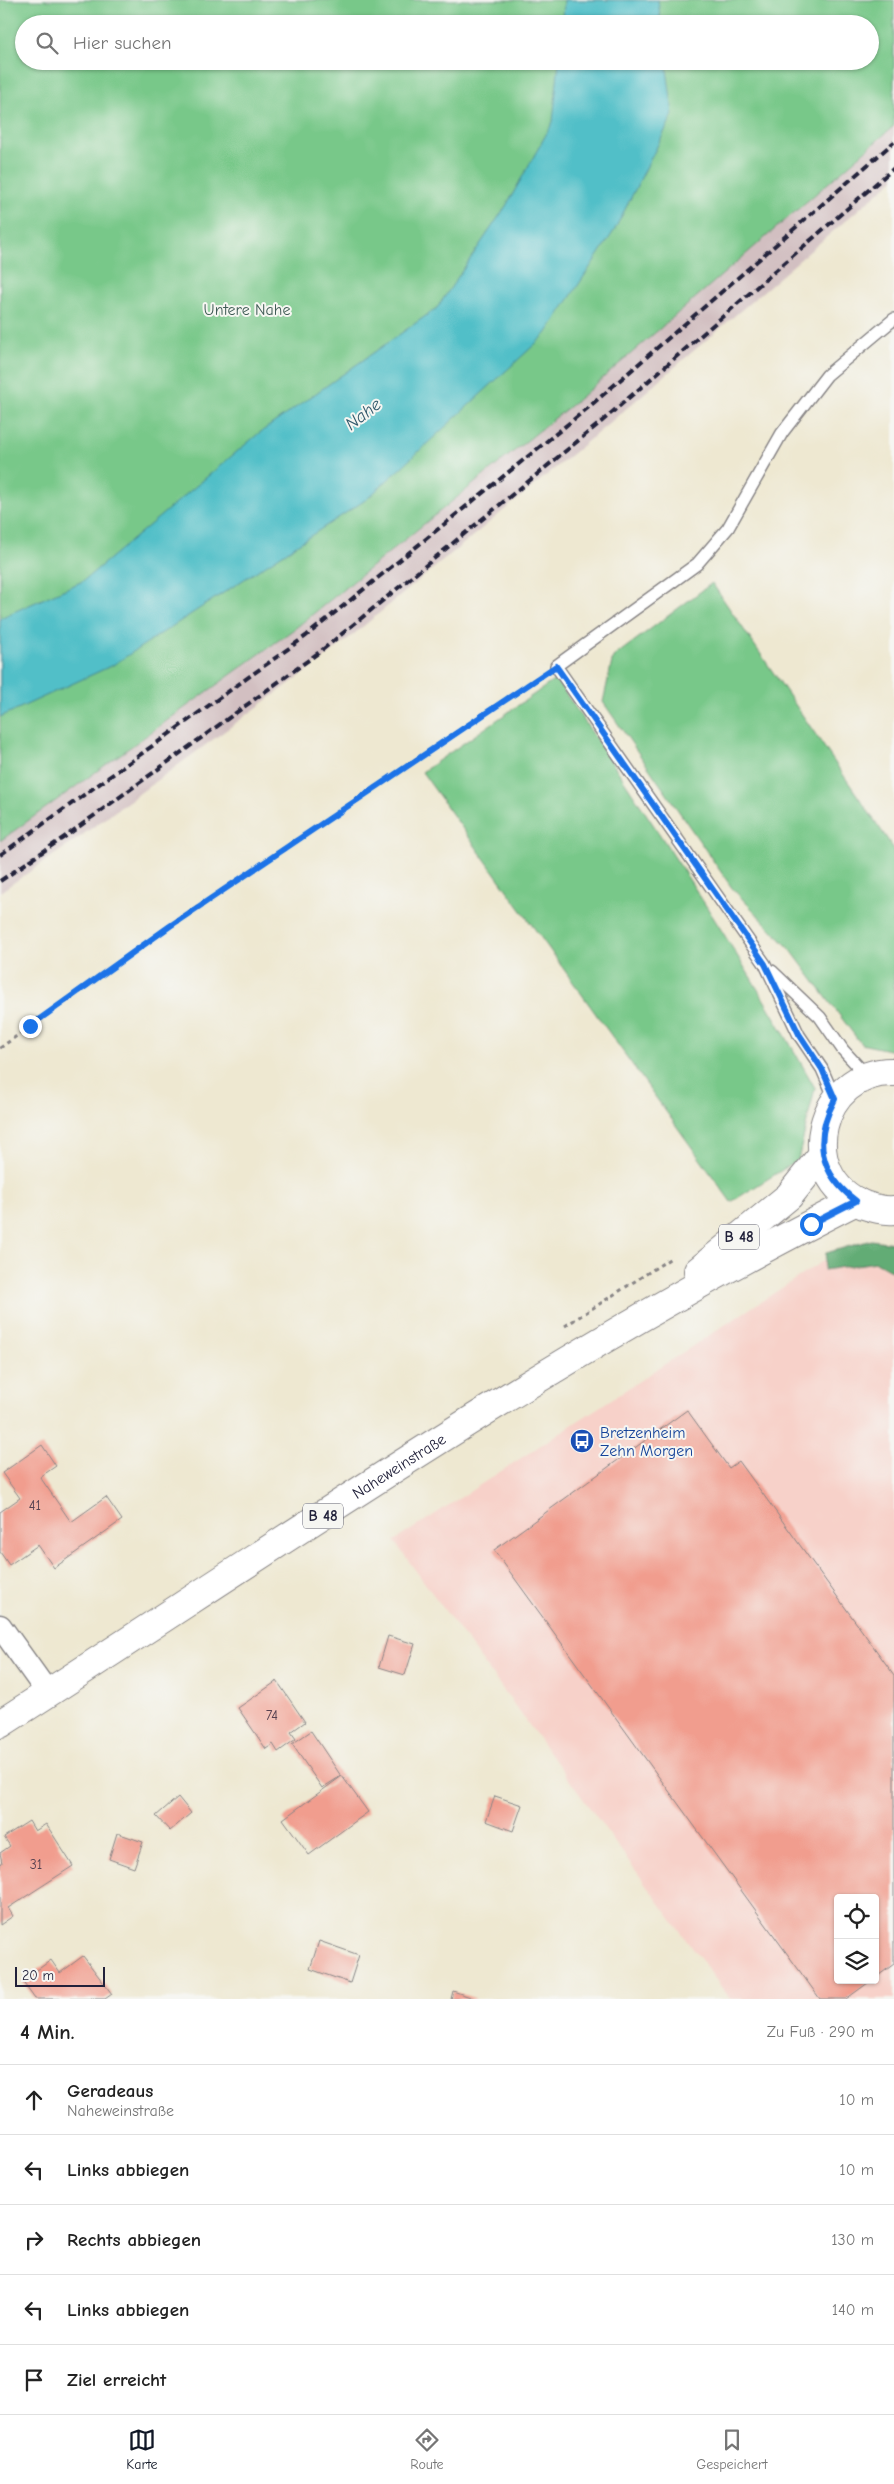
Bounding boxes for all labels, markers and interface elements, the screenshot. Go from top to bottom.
search box [15,15,879,70]
icon: search [33,29,61,57]
text: Hier suchen [73,32,171,54]
park label: Untere Nahe [204,301,290,319]
water label: Nahe [341,394,385,435]
route end [19,1015,42,1038]
route start [800,1213,823,1236]
road number: B 48 [719,1224,759,1250]
place label: Bretzenheim Zehn Morgen [600,1424,693,1460]
bus stop icon: Bretzenheim Zehn Morgen [569,1428,595,1454]
street label: Naheweinstraße [349,1430,449,1503]
house number: 41 [29,1497,41,1514]
road number: B 48 [303,1504,343,1528]
house number: 74 [266,1707,278,1724]
house number: 31 [30,1856,42,1873]
map controls [834,1894,879,1984]
button: locate [834,1894,879,1939]
button: layers [834,1939,879,1984]
scale bar [15,1964,105,1987]
text: 20 m [22,1967,54,1984]
text: 4 Min. [20,2020,75,2044]
text: Zu Fuß · 290 m [767,2023,874,2041]
text: Geradeaus [67,2080,153,2102]
icon: ahead [20,2086,48,2114]
text: 10 m [839,2091,874,2109]
text: Naheweinstraße [67,2102,174,2120]
icon: left [20,2156,48,2184]
text: Links abbiegen [67,2159,189,2181]
text: 10 m [839,2161,874,2179]
icon: right [20,2226,48,2254]
text: Rechts abbiegen [67,2229,201,2251]
text: 130 m [831,2231,874,2249]
icon: left [20,2296,48,2324]
text: Links abbiegen [67,2299,189,2321]
text: 140 m [832,2301,874,2319]
icon: arrive [20,2366,48,2394]
text: Ziel erreicht [67,2369,166,2391]
tab: Karte [126,2426,158,2473]
tab: Route [410,2426,444,2473]
tab: Gespeichert [696,2426,768,2473]

